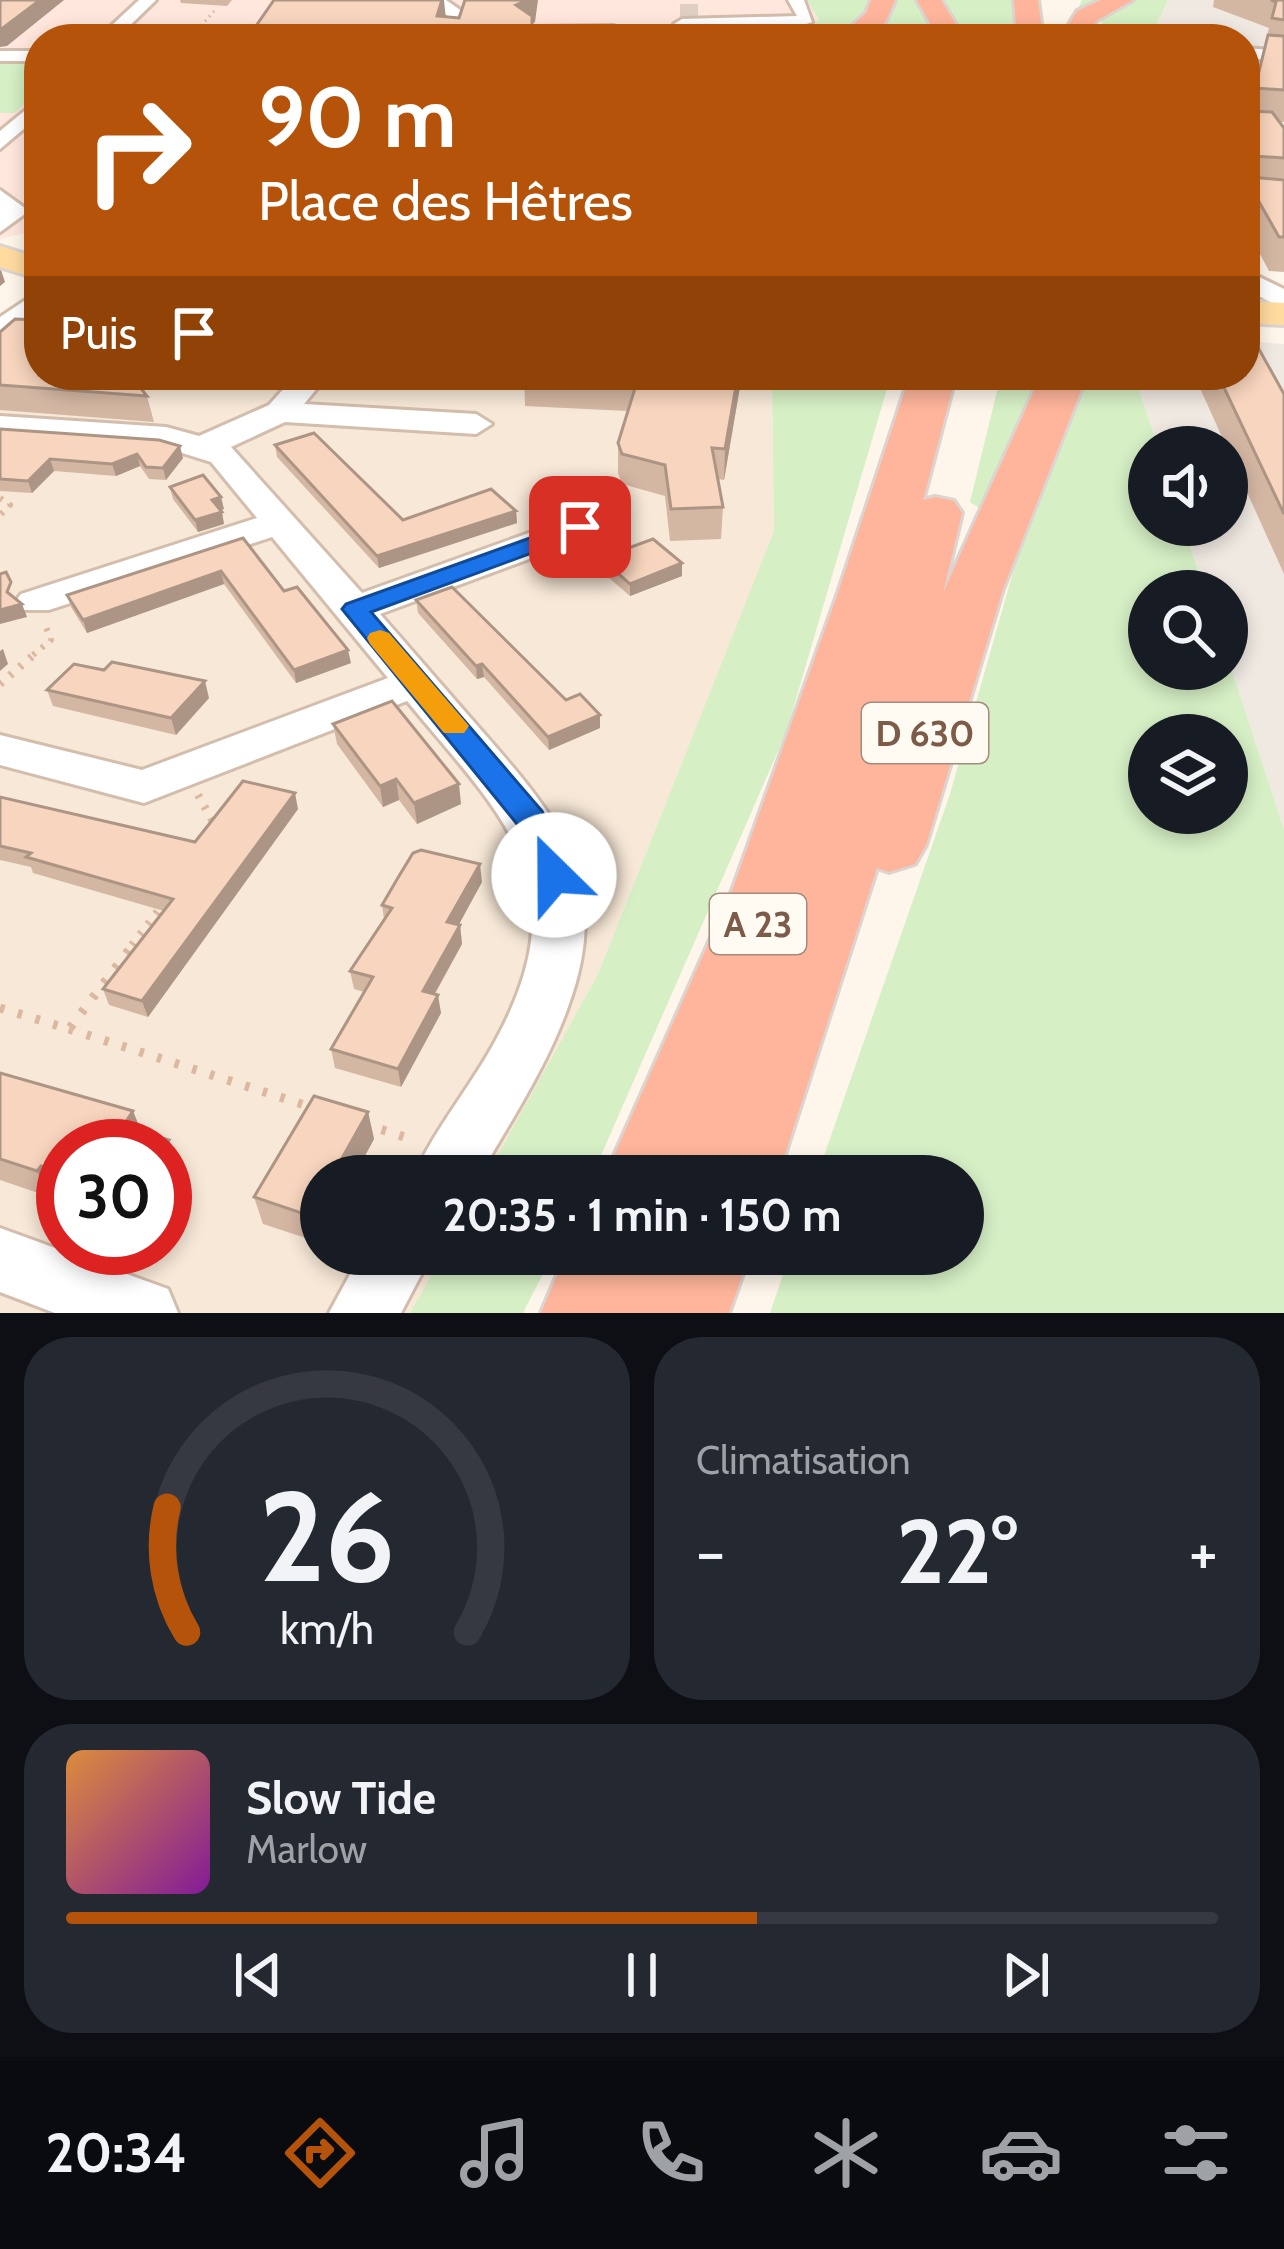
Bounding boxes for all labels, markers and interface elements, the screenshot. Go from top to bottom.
text: 90 m [258,66,456,168]
icon: right [60,72,216,228]
text: Place des Hêtres [258,168,633,234]
icon: arrive [161,300,227,366]
text: Puis [60,306,137,360]
map controls [1128,426,1248,834]
button: sound [1128,426,1248,546]
pin [529,476,631,578]
icon: arrive [547,494,613,560]
button: search [1128,570,1248,690]
road number: D 630 [862,703,988,763]
button: layers [1128,714,1248,834]
position arrow [491,812,617,938]
road number: A 23 [710,894,806,954]
speed limit sign: 30 [36,1119,192,1275]
text: 20:35 · 1 min · 150 m [443,1188,841,1242]
text: Climatisation [696,1436,911,1484]
text: 26 [259,1461,395,1612]
text: 22° [896,1496,1018,1606]
text: − [696,1511,725,1592]
text: + [1189,1511,1218,1592]
text: km/h [280,1602,374,1654]
text: Slow Tide [246,1771,436,1825]
text: Marlow [246,1825,367,1873]
icon: previous [225,1942,291,2008]
icon: pause [609,1942,675,2008]
icon: next [993,1942,1059,2008]
icon: directions [278,2111,362,2195]
icon: music [453,2111,537,2195]
icon: phone [629,2111,713,2195]
icon: climate [804,2111,888,2195]
icon: car [979,2111,1063,2195]
icon: filters [1154,2111,1238,2195]
text: 20:34 [46,2120,187,2186]

